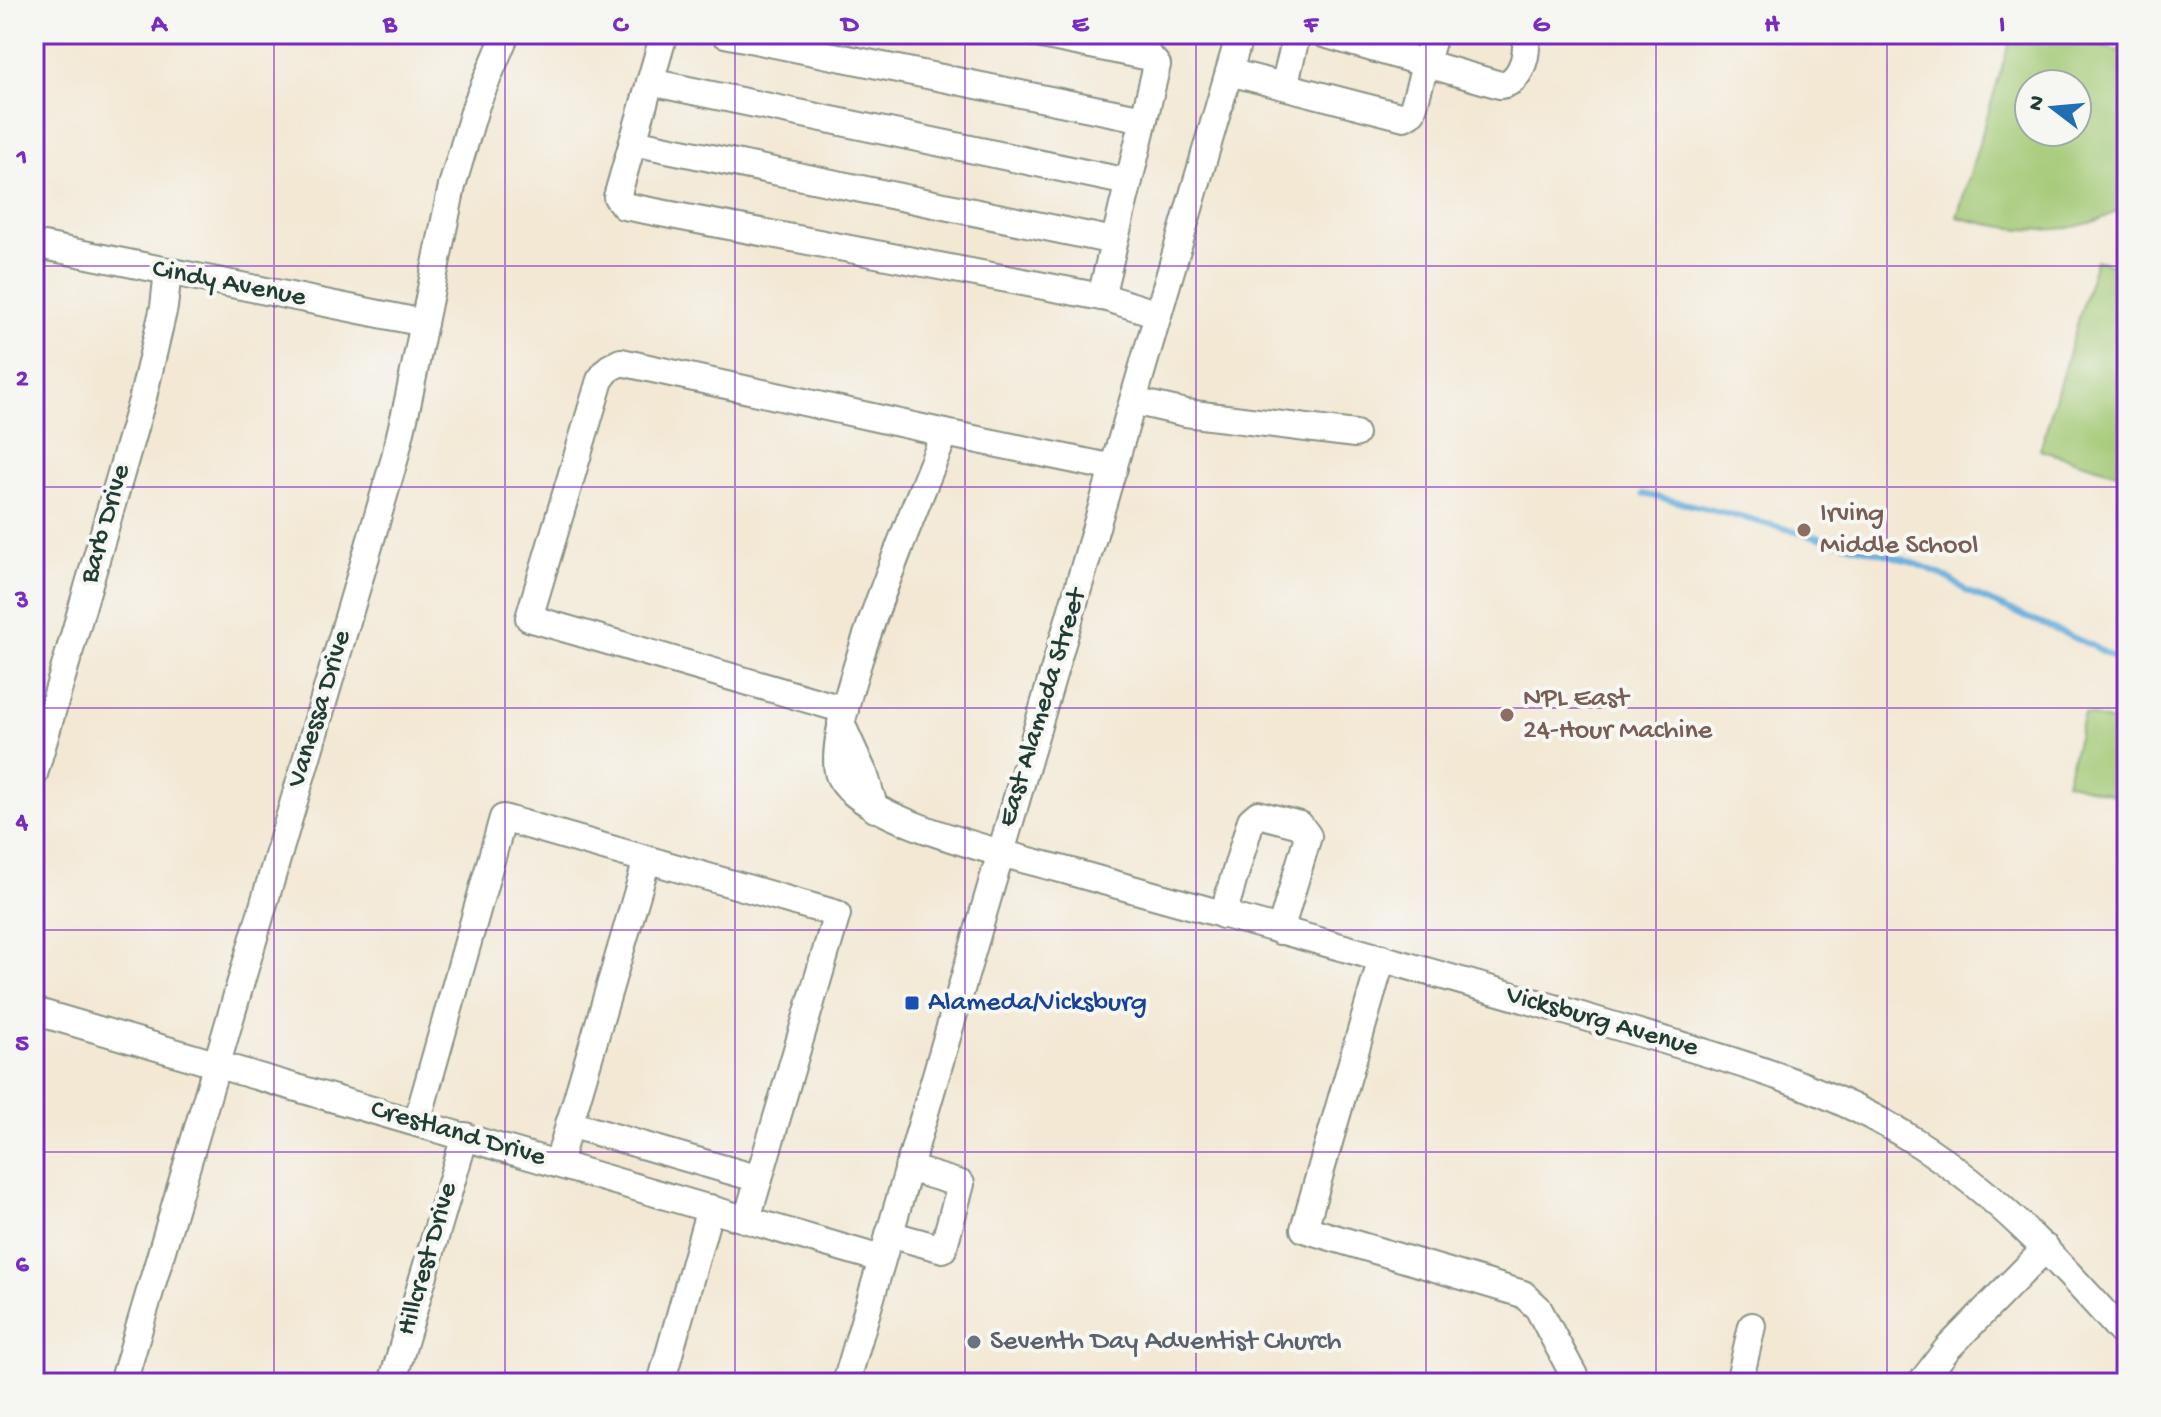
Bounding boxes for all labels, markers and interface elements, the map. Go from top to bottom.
text: A [150,11,168,42]
text: B [382,11,398,42]
text: C [613,11,630,42]
text: D [840,11,860,42]
text: E [1072,11,1090,42]
text: F [1303,11,1319,42]
text: G [1533,11,1551,42]
text: H [1765,11,1781,42]
text: I [1999,11,2005,42]
north arrow [2013,68,2093,148]
text: N [2023,93,2052,114]
text: 1 [16,144,27,175]
street label: Cindy Avenue [149,253,309,315]
text: 2 [16,365,29,396]
street label: Barb Drive [73,460,139,588]
place label: Irving Middle School [1820,498,1978,563]
marker: Irving Middle School [1795,521,1813,539]
street label: East Alameda Street [991,583,1096,831]
text: 3 [14,587,29,618]
street label: Vanessa Drive [280,626,360,793]
place label: NPL East 24-Hour Machine [1523,683,1713,748]
marker: NPL East 24-Hour Machine [1498,706,1516,724]
text: 4 [15,808,29,839]
street label: Vicksburg Avenue [1501,979,1702,1065]
place label: Alameda/Vicksburg [928,987,1147,1020]
marker: Alameda/Vicksburg [903,994,921,1012]
text: 5 [15,1030,29,1061]
street label: Crestland Drive [367,1093,550,1175]
street label: Hillcrest Drive [390,1178,466,1339]
text: 6 [15,1251,29,1282]
place label: Seventh Day Adventist Church [990,1326,1342,1359]
marker: Seventh Day Adventist Church [965,1333,983,1351]

